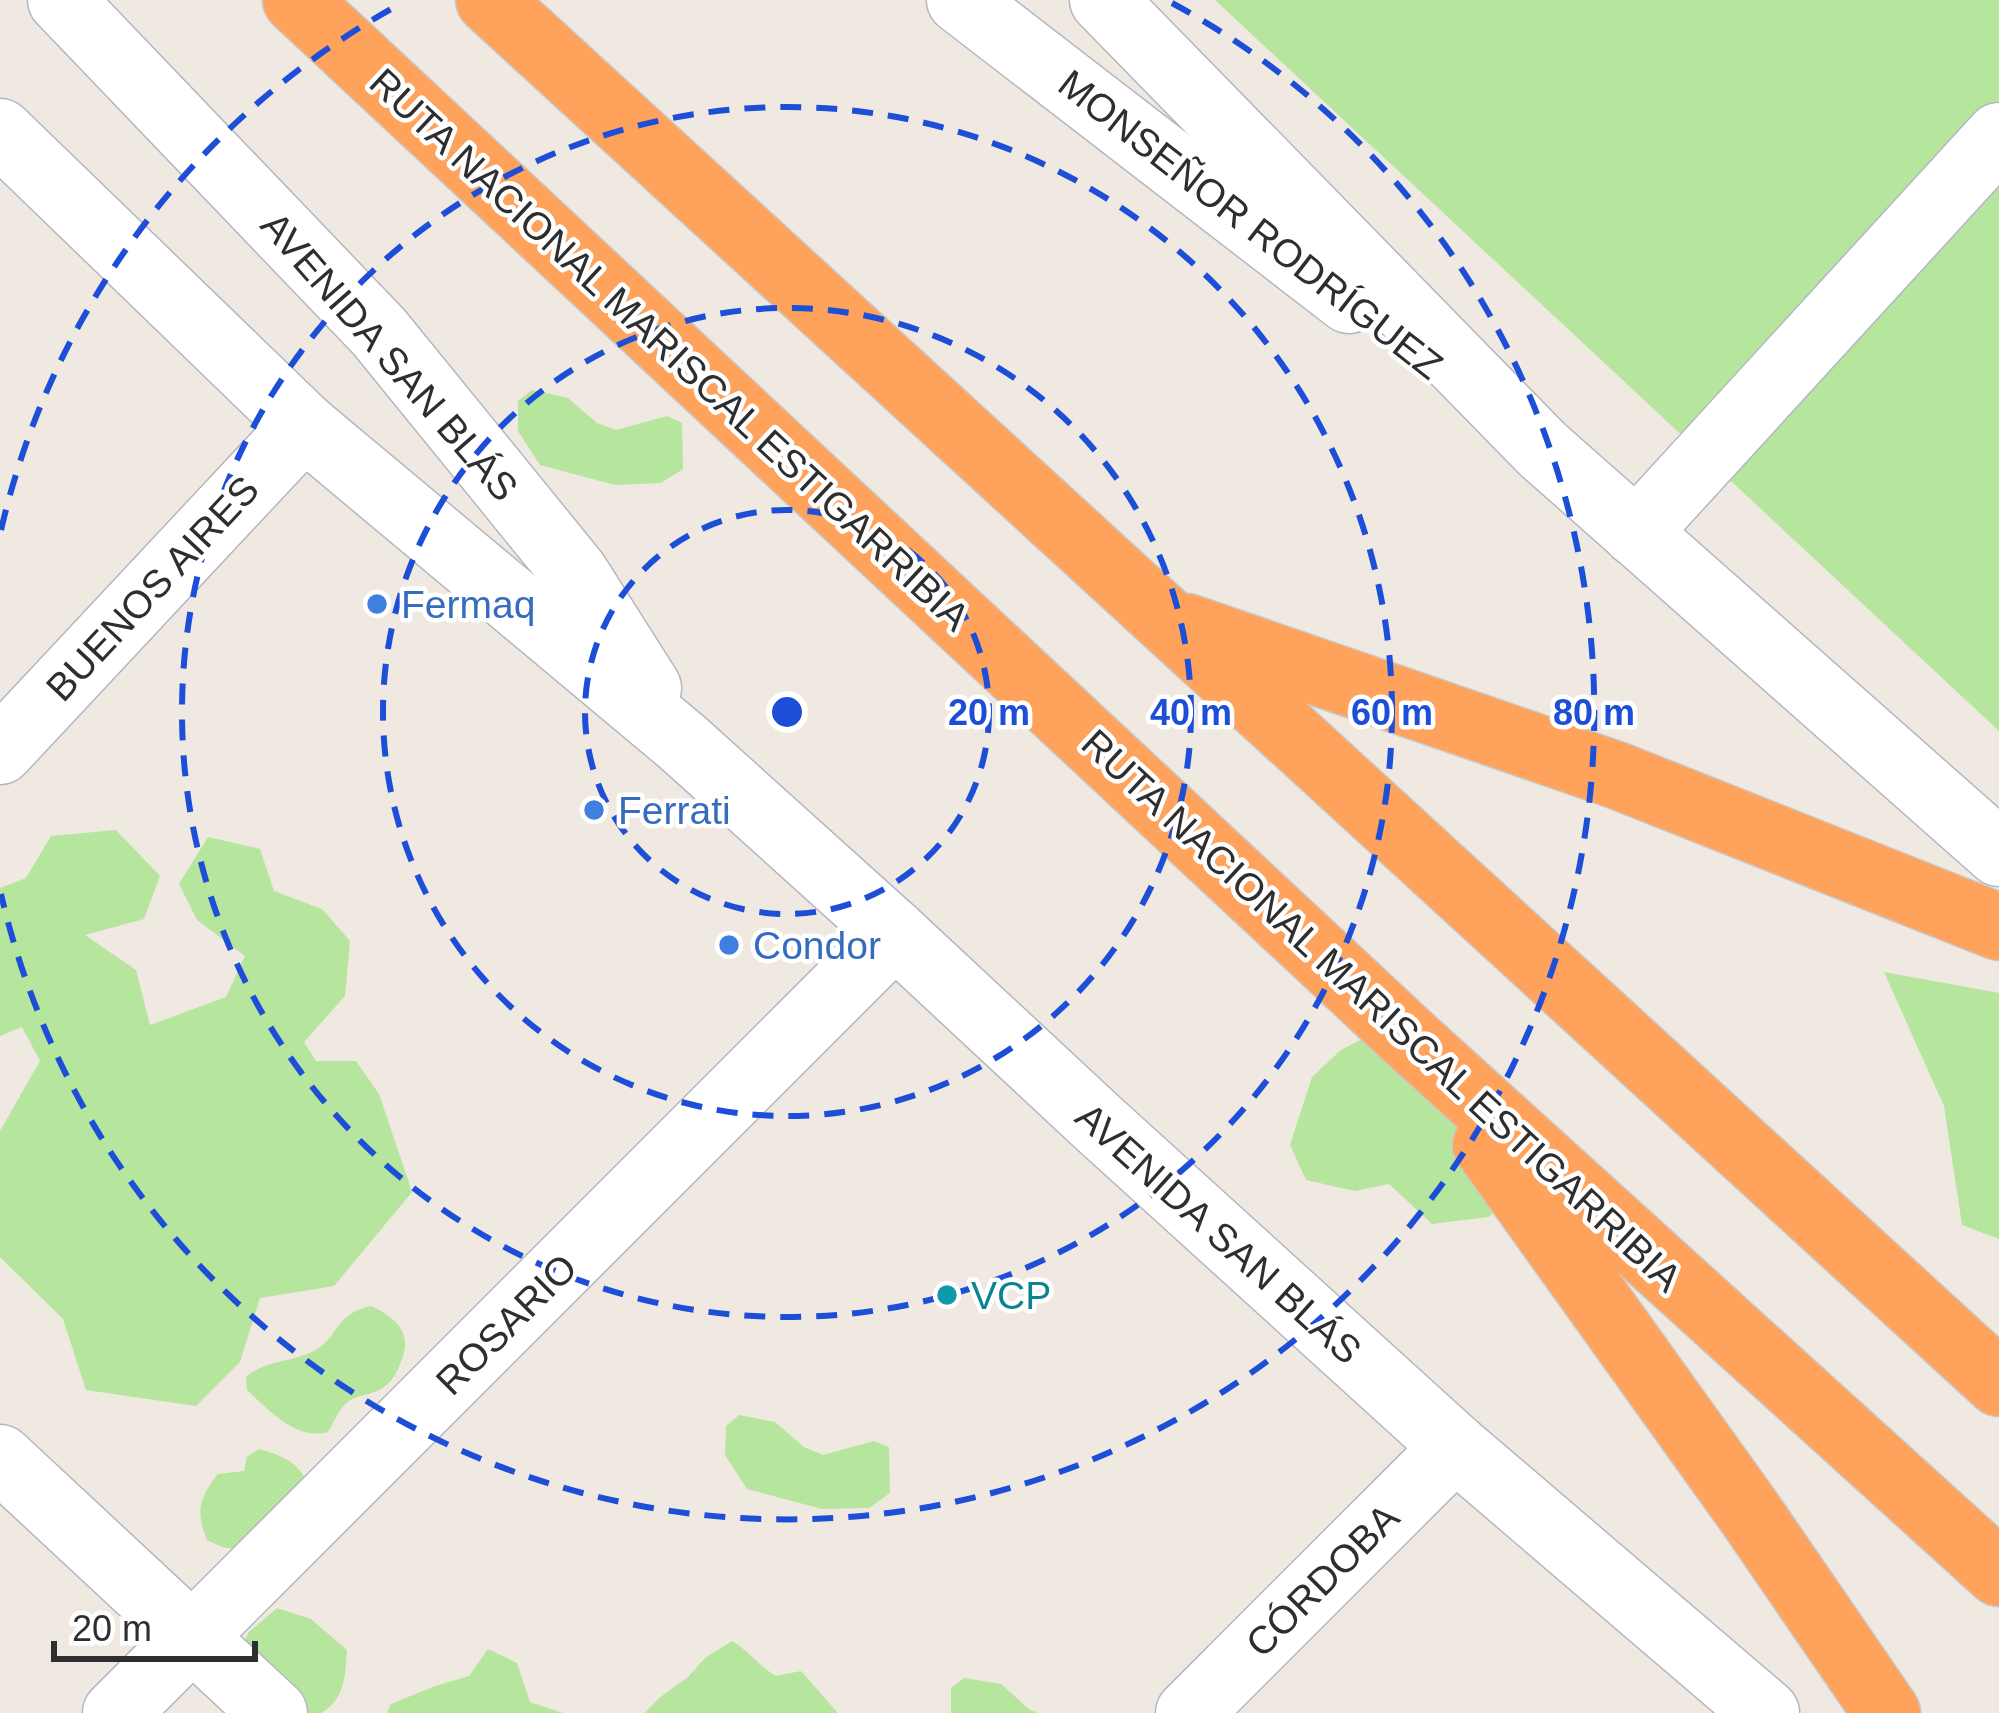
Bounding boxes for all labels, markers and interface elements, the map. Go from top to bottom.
street label: RUTA NACIONAL MARISCAL ESTIGARRIBIA [362,60,978,639]
street label: MONSEÑOR RODRÍGUEZ [1050,61,1451,387]
street label: AVENIDA SAN BLÁS [253,203,526,509]
street label: BUENOS AIRES [38,467,267,709]
place label: Fermaq [401,583,535,626]
marker: Fermaq [364,591,390,617]
centre of rings [766,691,808,733]
text: 20 m [948,692,1030,733]
text: 40 m [1150,692,1232,733]
text: 60 m [1351,692,1433,733]
text: 80 m [1553,692,1635,733]
street label: RUTA NACIONAL MARISCAL ESTIGARRIBIA [1074,721,1690,1300]
place label: Ferrati [618,789,731,832]
marker: Ferrati [581,797,607,823]
place label: Condor [753,924,881,967]
marker: Condor [716,932,742,958]
street label: AVENIDA SAN BLÁS [1068,1094,1370,1372]
street label: ROSARIO [428,1246,585,1403]
place label: VCP [971,1274,1051,1317]
marker: VCP [934,1282,960,1308]
street label: CÓRDOBA [1237,1495,1407,1665]
scale bar [54,1587,255,1661]
text: 20 m [72,1608,152,1649]

